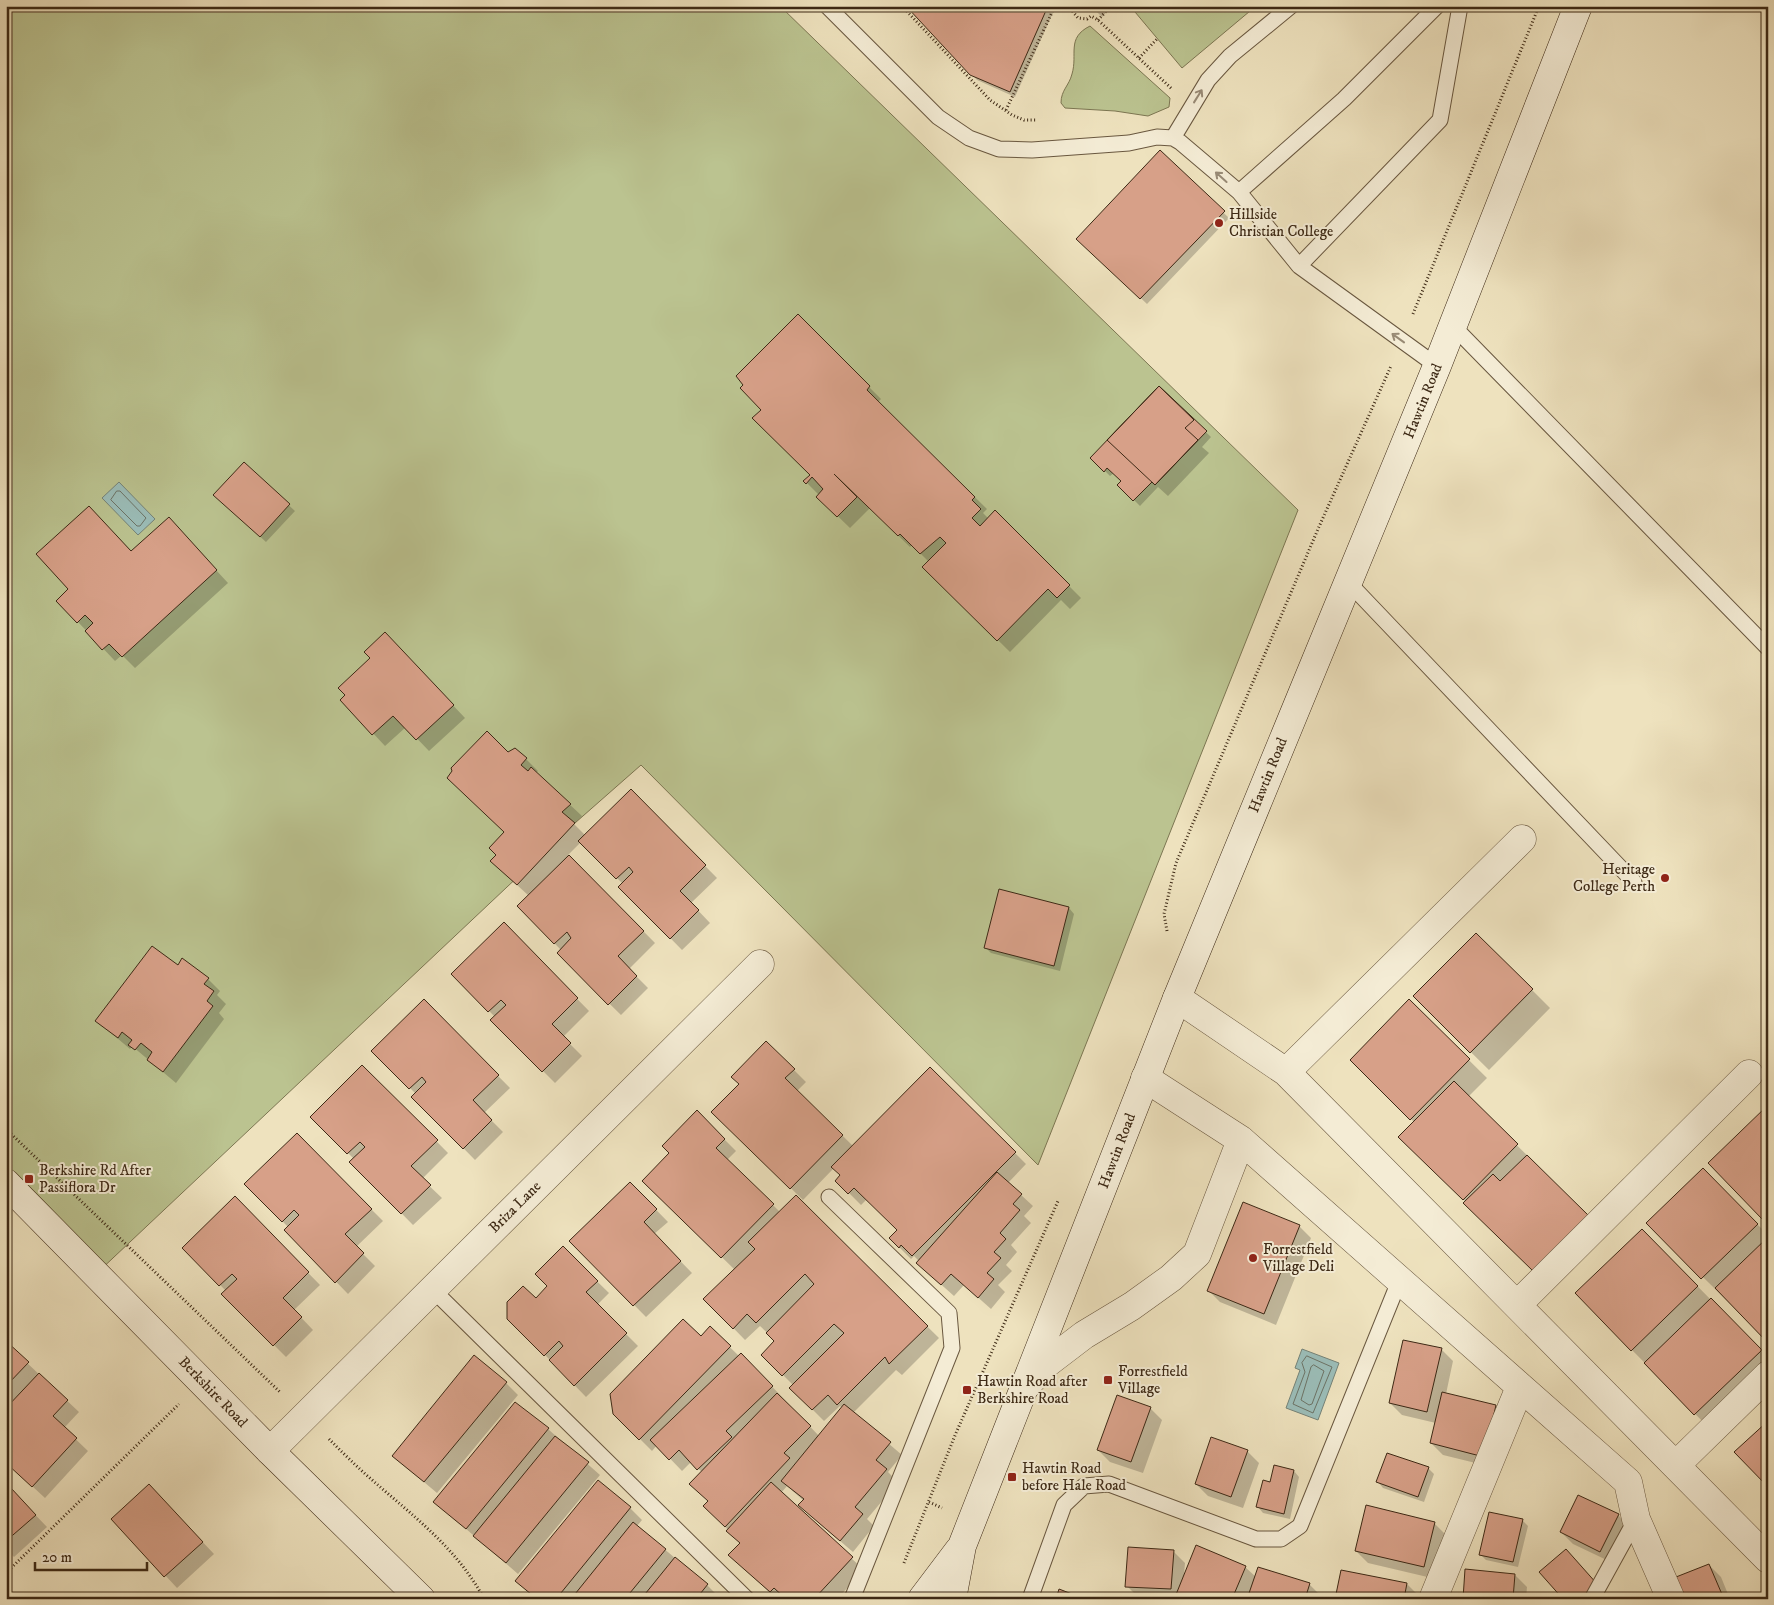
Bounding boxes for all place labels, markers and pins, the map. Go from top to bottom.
place label: Hillside Christian College [1229,205,1333,241]
marker: Hillside Christian College [1213,217,1225,229]
place label: Heritage College Perth [1573,860,1655,896]
marker: Heritage College Perth [1659,872,1671,884]
place label: Berkshire Rd After Passiflora Dr [39,1161,151,1197]
marker: Berkshire Rd After Passiflora Dr [23,1173,35,1185]
place label: Forrestfield Village Deli [1262,1240,1334,1276]
marker: Forrestfield Village Deli [1247,1252,1259,1264]
place label: Forrestfield Village [1117,1362,1188,1398]
place label: Hawtin Road after Berkshire Road [977,1372,1088,1408]
marker: Forrestfield Village [1102,1374,1114,1386]
marker: Hawtin Road after Berkshire Road [961,1384,973,1396]
place label: Hawtin Road before Hale Road [1022,1459,1127,1495]
marker: Hawtin Road before Hale Road [1006,1471,1018,1483]

